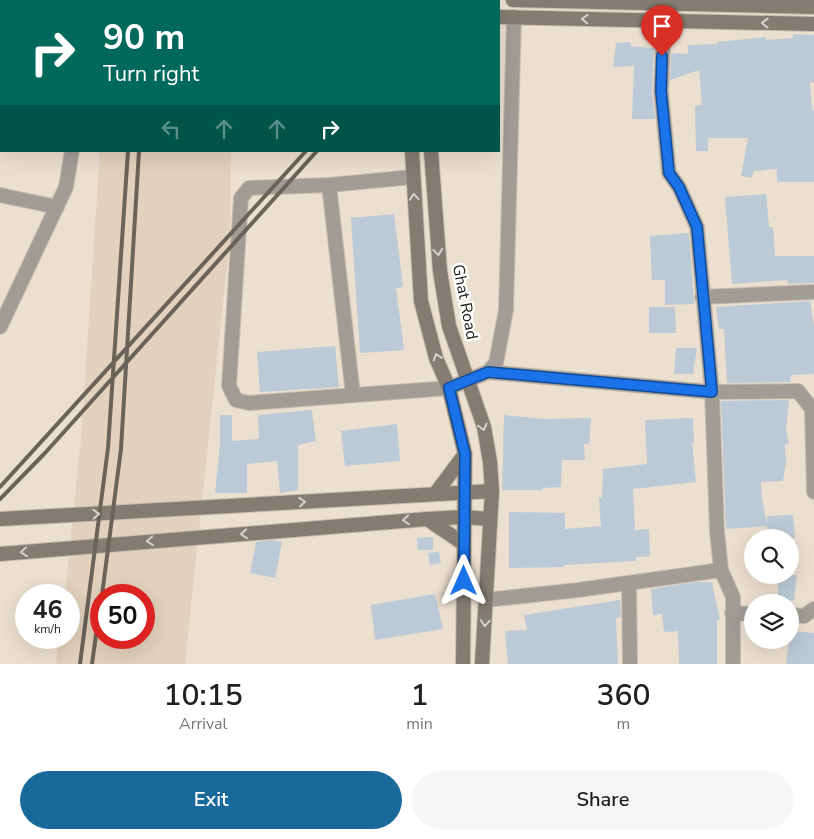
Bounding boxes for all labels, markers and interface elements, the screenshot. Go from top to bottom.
pin [641,5,683,56]
icon: arrive [648,12,676,40]
text: 90 m [103,14,185,61]
one-way arrow [581,14,589,25]
one-way arrow [761,18,769,28]
icon: right [20,20,85,85]
text: Turn right [103,59,199,89]
icon: left [157,115,185,143]
icon: ahead [210,115,238,143]
icon: ahead [263,115,291,143]
icon: right [316,115,344,143]
one-way arrow [409,193,420,201]
one-way arrow [433,248,444,256]
street label: Ghat Road [447,263,483,341]
one-way arrow [432,353,442,362]
one-way arrow [477,422,488,431]
one-way arrow [298,497,306,508]
one-way arrow [92,509,100,520]
one-way arrow [401,515,409,526]
one-way arrow [239,528,247,539]
map controls [744,529,799,649]
button: search [744,529,799,584]
one-way arrow [145,535,153,546]
one-way arrow [20,546,28,557]
position arrow [437,554,489,606]
speed limit sign: 50 [90,584,155,649]
text: 46 [32,593,63,627]
button: layers [744,594,799,649]
one-way arrow [479,619,490,627]
text: km/h [34,621,61,637]
text: 10:15 [164,675,243,716]
text: 1 [411,675,429,716]
text: 360 [596,675,650,716]
text: Arrival [179,713,227,735]
text: min [406,713,433,735]
text: m [617,713,630,735]
button: Exit [20,771,402,829]
button: Share [412,771,794,829]

